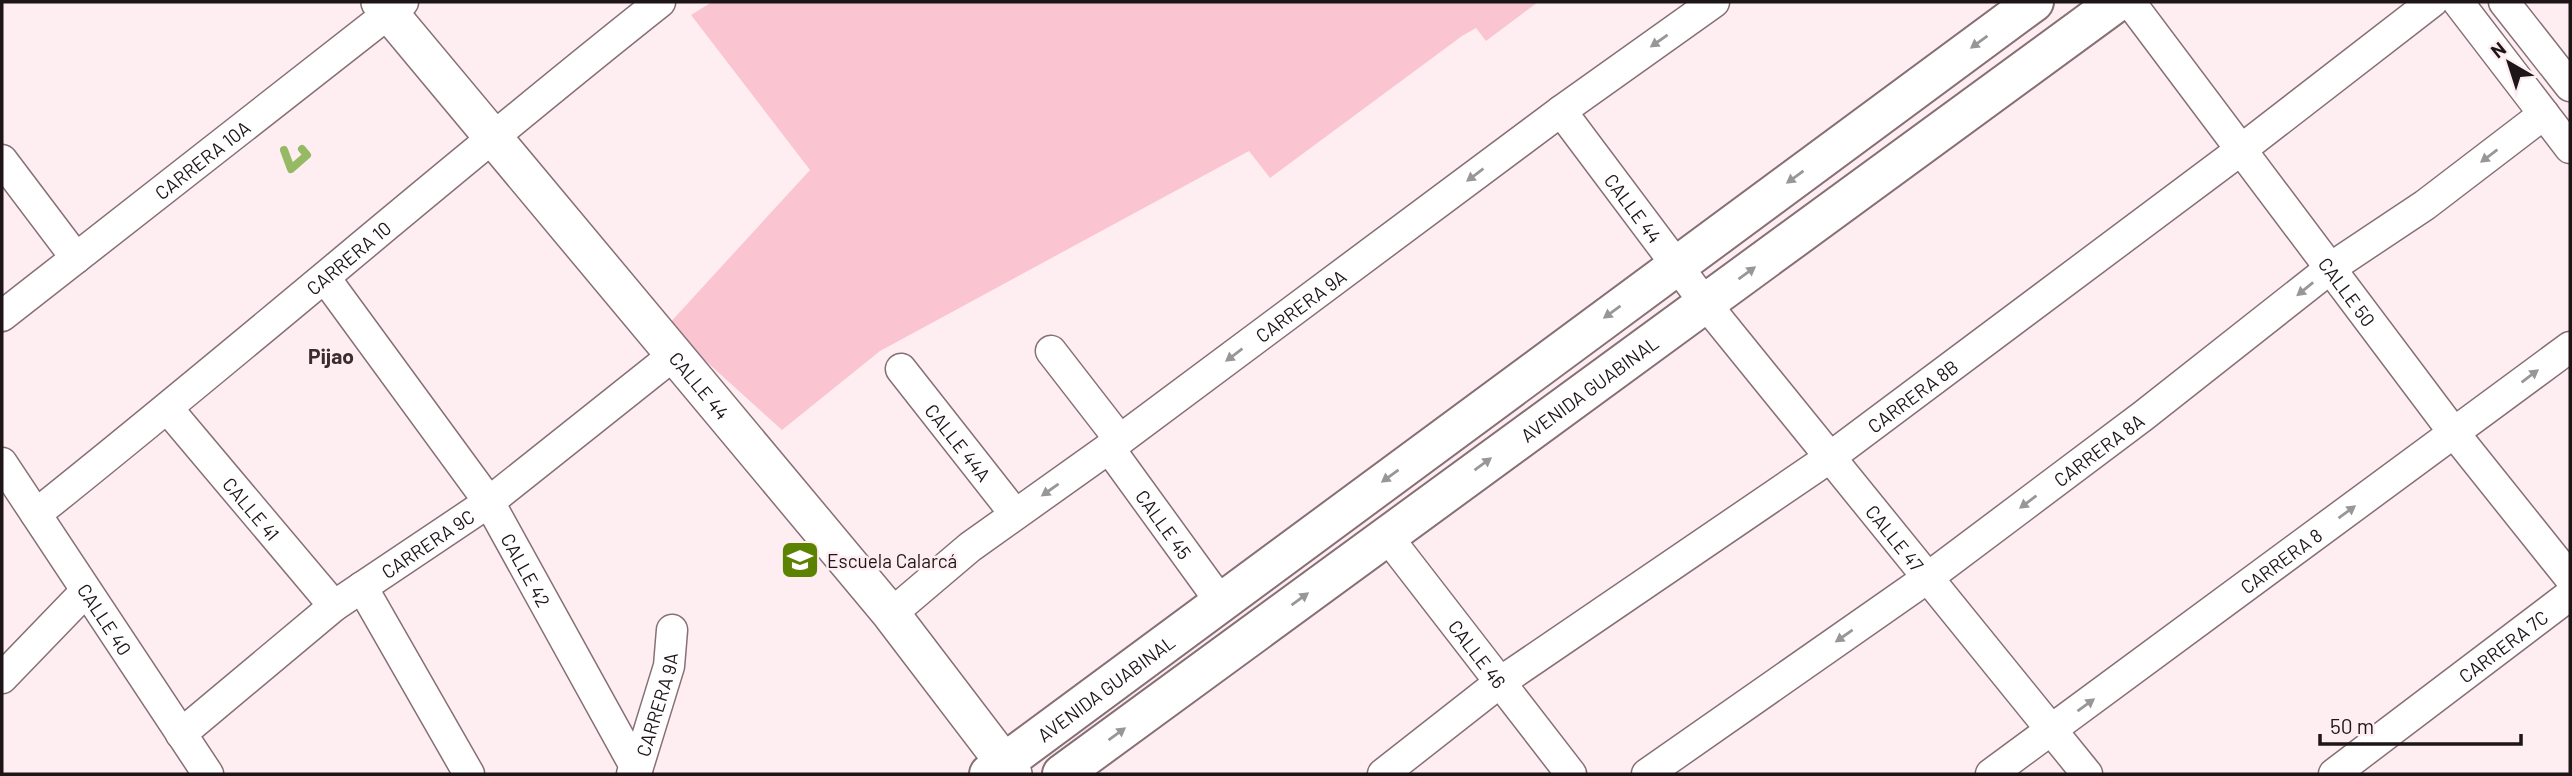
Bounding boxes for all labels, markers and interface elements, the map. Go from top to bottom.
north arrow [2474,28,2544,98]
one-way arrow [1650,34,1668,48]
one-way arrow [1970,35,1988,49]
text: N [2486,36,2510,62]
street label: CARRERA 10A [150,115,254,204]
one-way arrow [2480,149,2499,163]
one-way arrow [1466,168,1484,182]
street label: CALLE 44 [1600,169,1667,247]
one-way arrow [1786,170,1805,184]
street label: CARRERA 10 [301,216,395,299]
street label: CALLE 50 [2314,252,2381,330]
street label: CARRERA 9A [1251,264,1350,346]
one-way arrow [1738,266,1756,280]
one-way arrow [2296,281,2314,296]
one-way arrow [1603,305,1621,319]
street label: AVENIDA GUABINAL [1516,330,1662,446]
district label: Pijao [308,343,354,368]
street label: CALLE 44 [665,347,735,423]
one-way arrow [1225,348,1243,363]
street label: CARRERA 8B [1863,354,1962,437]
one-way arrow [2521,370,2539,384]
street label: CALLE 44A [921,399,996,486]
street label: CARRERA 8A [2049,408,2148,491]
one-way arrow [1474,457,1493,471]
one-way arrow [1381,469,1399,483]
street label: CALLE 41 [219,472,285,545]
one-way arrow [1041,483,1059,497]
street label: CALLE 45 [1131,485,1197,563]
one-way arrow [2019,495,2037,509]
street label: CALLE 47 [1861,500,1929,575]
street label: CARRERA 9C [377,504,478,583]
one-way arrow [2338,505,2356,519]
street label: CARRERA 8 [2235,523,2326,598]
street label: CALLE 42 [497,529,556,611]
school or university icon: Escuela Calarcá [779,539,821,581]
place label: Escuela Calarcá [827,549,957,572]
street label: CALLE 40 [73,579,137,659]
one-way arrow [1291,592,1309,606]
street label: CARRERA 7C [2454,605,2552,687]
street label: CALLE 46 [1444,615,1511,692]
street label: AVENIDA GUABINAL [1032,629,1179,746]
one-way arrow [1835,629,1853,643]
street label: CARRERA 9A [630,652,682,759]
one-way arrow [2076,698,2094,713]
scale bar [2320,702,2521,746]
text: 50 m [2330,713,2374,738]
one-way arrow [1108,727,1126,741]

